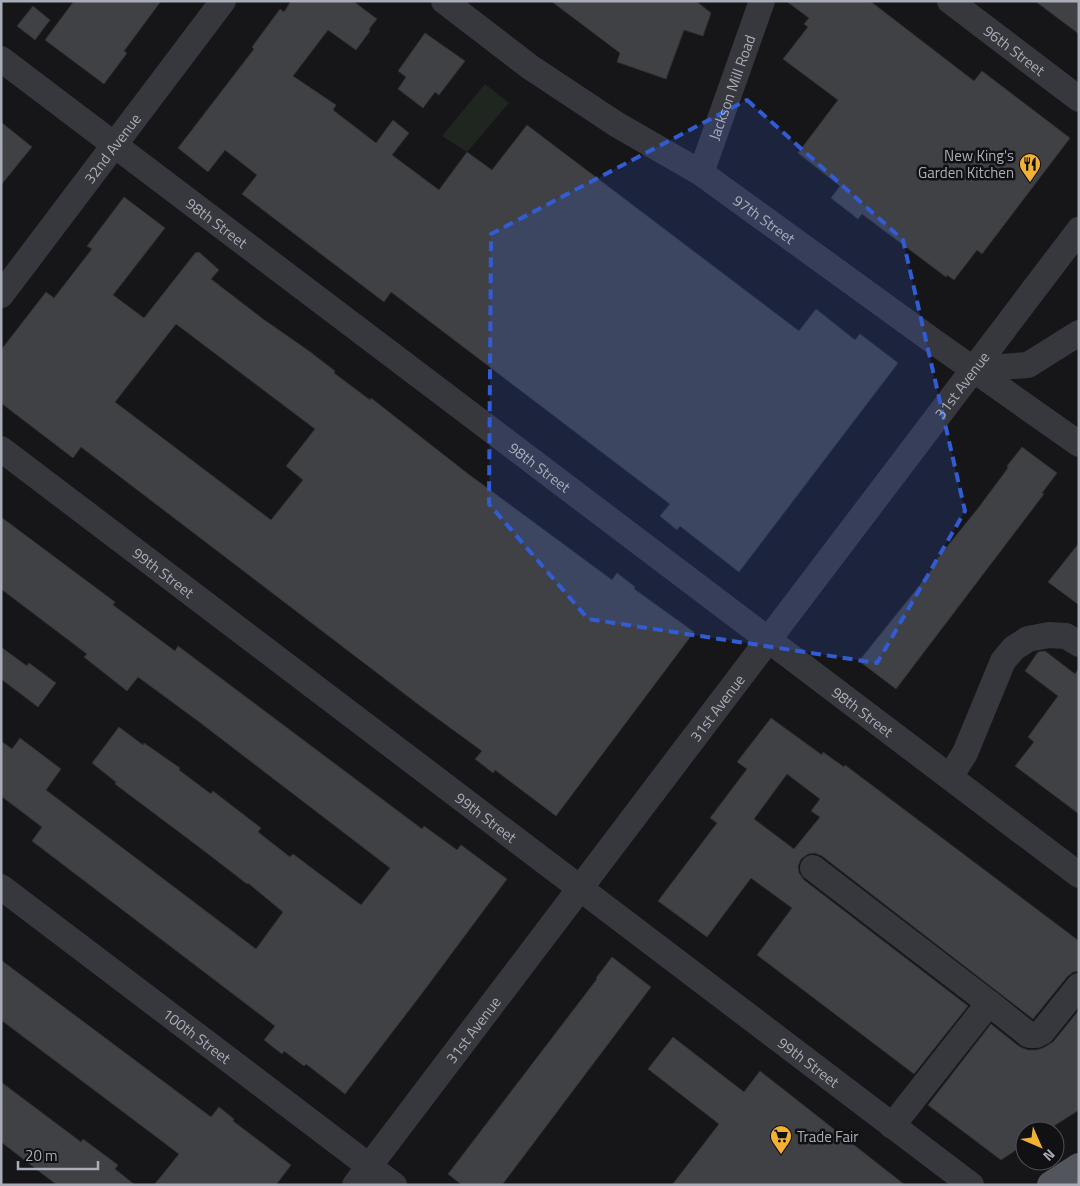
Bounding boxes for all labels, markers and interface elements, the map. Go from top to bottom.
street label: 96th Street [979,19,1051,81]
street label: Jackson Mill Road [702,31,761,143]
street label: 32nd Avenue [78,108,146,188]
place label: New King's Garden Kitchen [918,144,1014,184]
restaurant icon: New King's Garden Kitchen [1018,152,1042,183]
street label: 97th Street [728,188,801,250]
street label: 98th Street [181,192,253,254]
street label: 31st Avenue [928,346,995,423]
street label: 98th Street [504,436,576,498]
street label: 99th Street [128,541,200,604]
street label: 31st Avenue [684,669,750,746]
street label: 98th Street [827,680,899,743]
street label: 99th Street [450,786,522,849]
street label: 31st Avenue [440,991,506,1068]
street label: 100th Street [158,1002,237,1070]
street label: 99th Street [773,1031,845,1093]
north arrow [1015,1121,1065,1171]
supermarket icon: Trade Fair [769,1124,793,1155]
place label: Trade Fair [797,1125,859,1148]
scale bar [18,1138,98,1170]
text: 20 m [25,1144,58,1167]
text: N [1039,1145,1060,1166]

